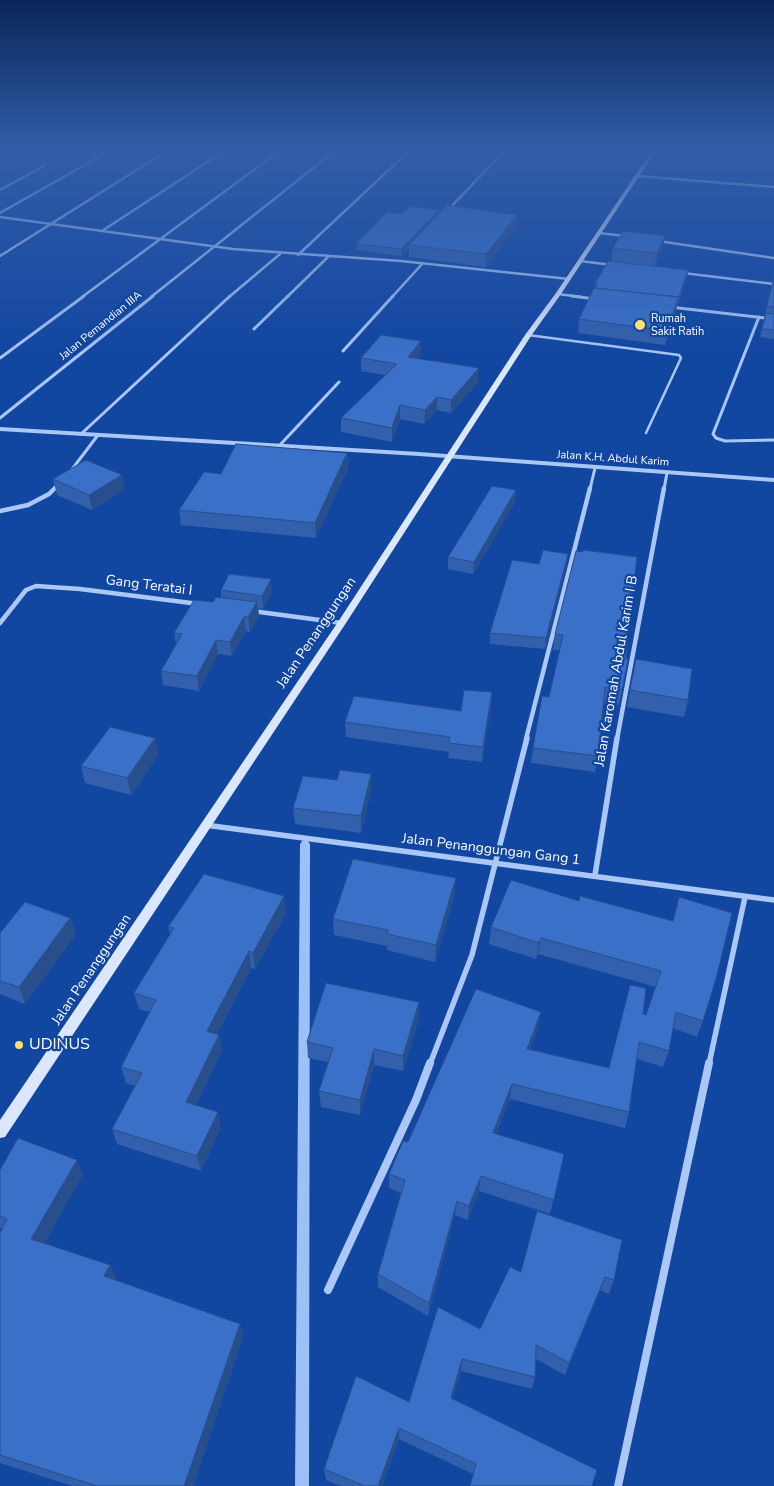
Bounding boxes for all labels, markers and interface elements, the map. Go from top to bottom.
street label: Jalan Pemandian IIIA [57,289,145,363]
place label: Rumah Sakit Ratih [651,312,704,338]
marker: Rumah Sakit Ratih [633,318,647,332]
street label: Jalan K.H. Abdul Karim [556,448,670,470]
street label: Gang Teratai I [105,572,193,600]
street label: Jalan Penanggungan [274,574,360,692]
street label: Jalan Karomah Abdul Karim I B [592,574,642,768]
street label: Jalan Penanggungan Gang 1 [401,831,581,869]
street label: Jalan Penanggungan [49,911,135,1029]
place label: UDINUS [29,1035,90,1055]
marker: UDINUS [13,1039,25,1051]

